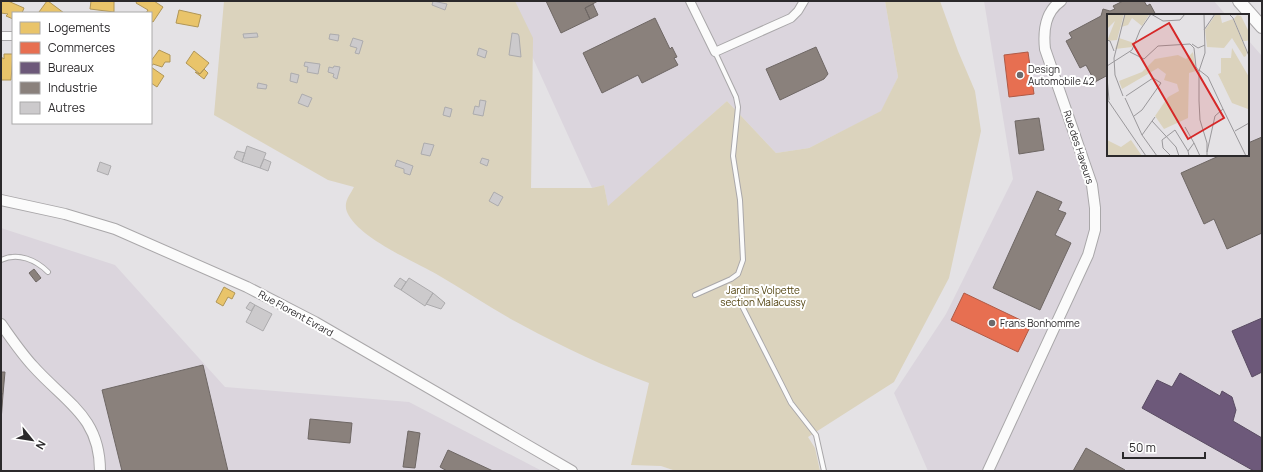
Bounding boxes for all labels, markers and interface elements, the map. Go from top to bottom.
legend [12,12,152,124]
inset map [1107,14,1249,156]
text: Logements [48,19,110,36]
text: Commerces [48,39,115,56]
text: Bureaux [48,59,94,76]
place label: Design Automobile 42 [1028,62,1095,88]
marker: Design Automobile 42 [1015,70,1025,80]
text: Industrie [48,79,97,96]
text: Autres [48,99,85,116]
street label: Rue des Haveurs [1061,108,1097,186]
park label: Jardins Volpette section Malacussy [720,283,807,309]
street label: Rue Florent Evrard [256,287,336,339]
place label: Frans Bonhomme [1000,316,1080,330]
marker: Frans Bonhomme [987,318,997,328]
north arrow [12,420,52,460]
scale bar [1123,434,1205,460]
text: N [33,438,50,453]
text: 50 m [1129,439,1156,456]

